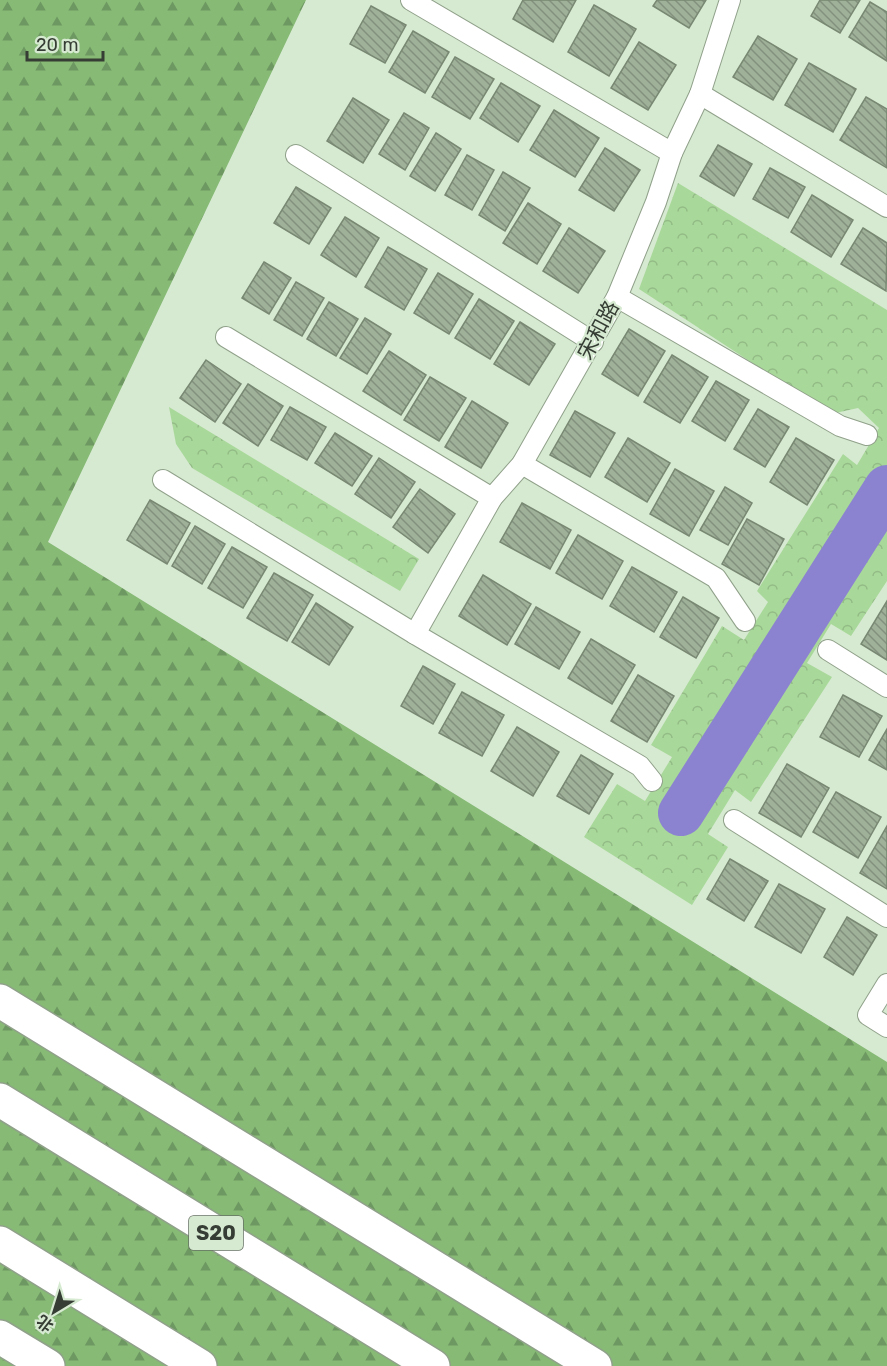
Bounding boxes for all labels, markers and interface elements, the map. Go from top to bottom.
scale bar [27,24,104,62]
text: 20 m [36,34,78,56]
street label: 宋和路 [572,296,624,364]
road number: S20 [189,1216,243,1250]
north arrow [24,1282,84,1342]
text: 北 [33,1311,57,1336]

